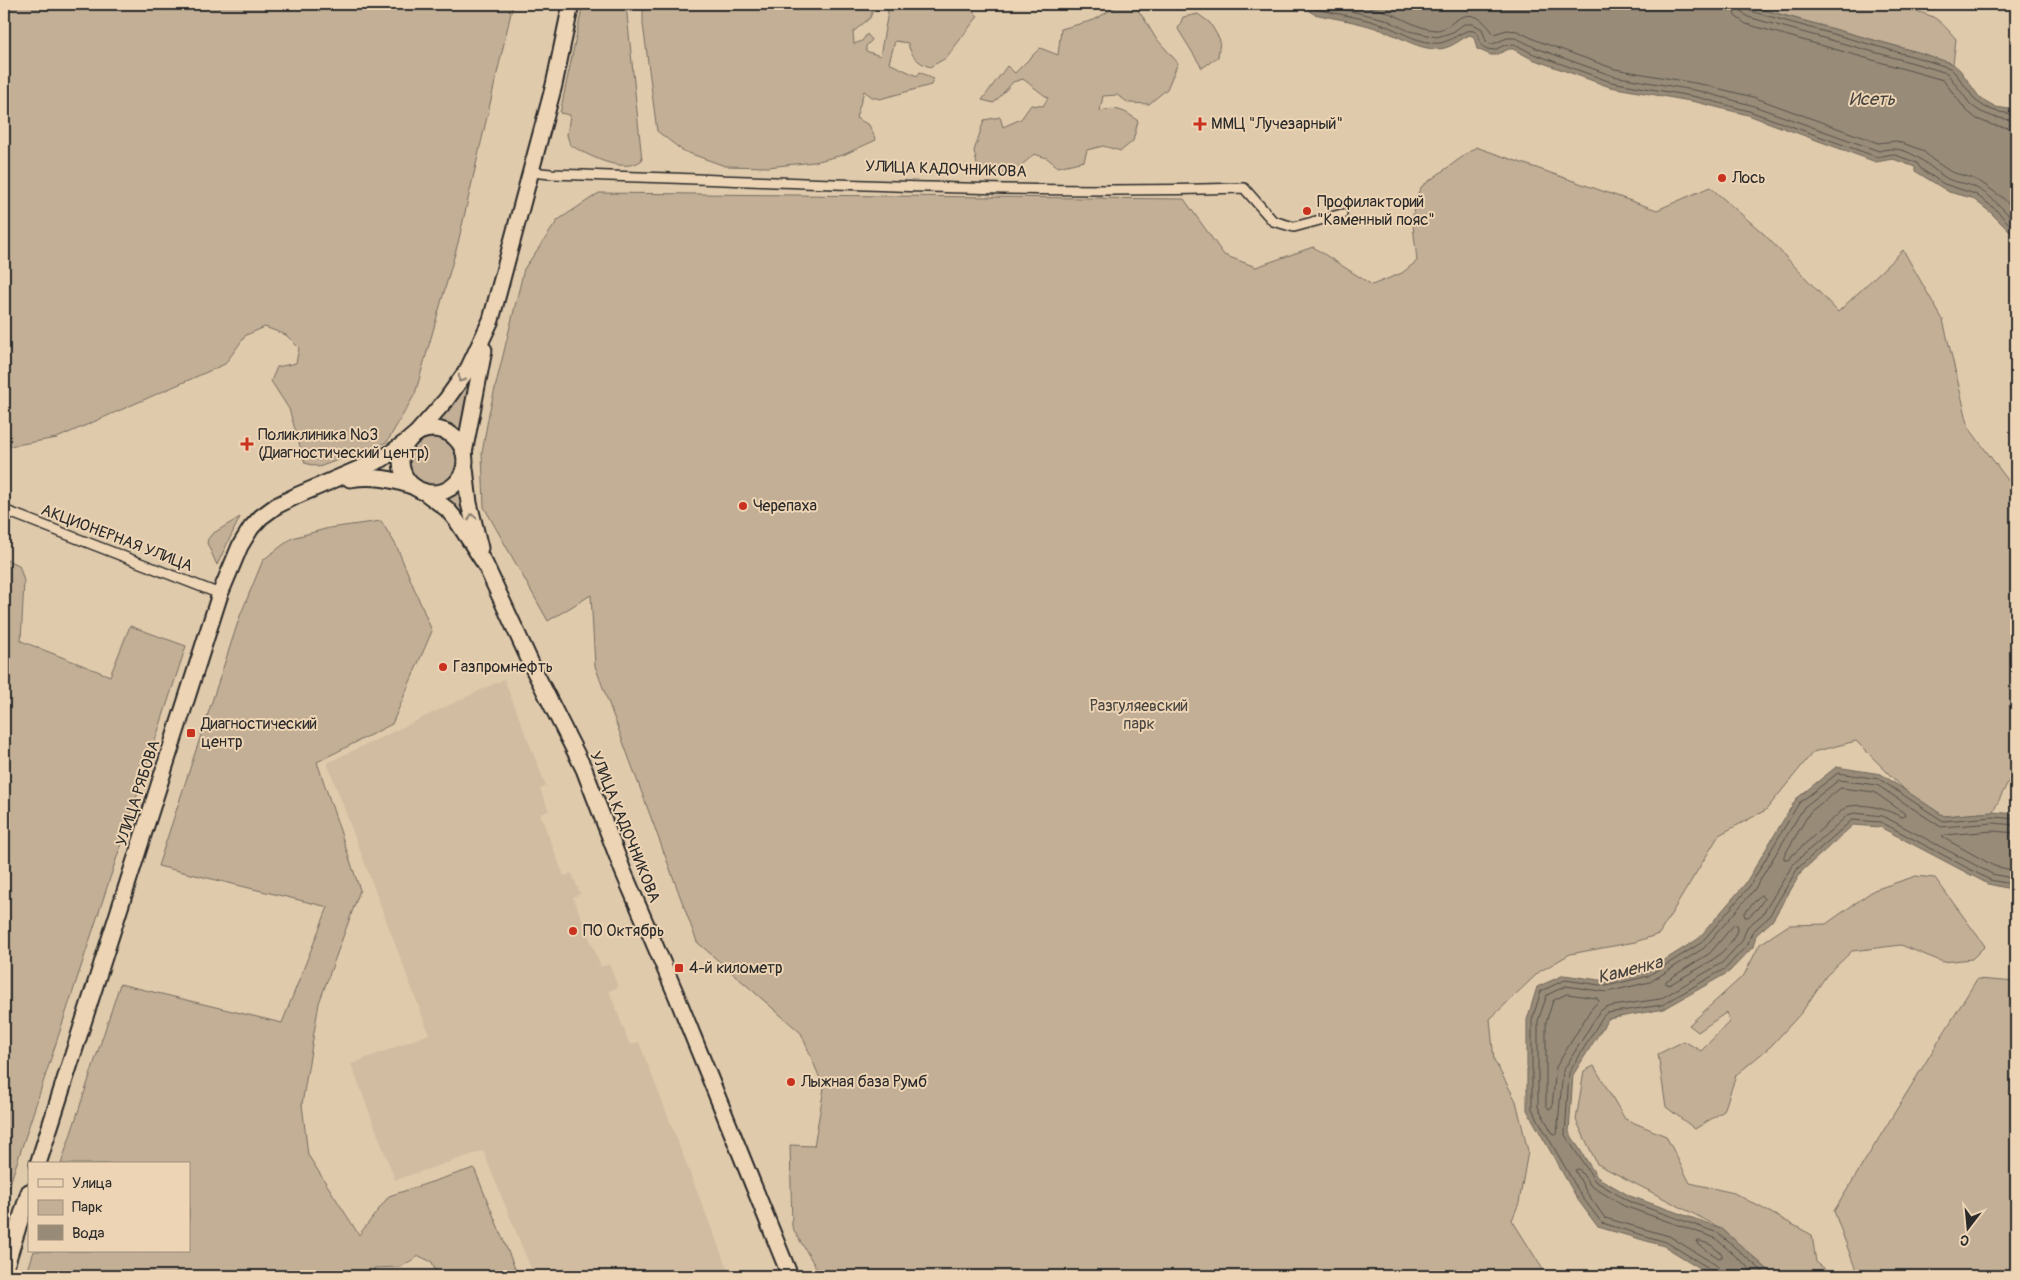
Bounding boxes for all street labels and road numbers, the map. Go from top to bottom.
street label: УЛИЦА КАДОЧНИКОВА [865,156,1027,182]
street label: АКЦИОНЕРНАЯ УЛИЦА [38,500,196,576]
street label: УЛИЦА РЯБОВА [111,737,165,849]
street label: УЛИЦА КАДОЧНИКОВА [585,748,665,906]

